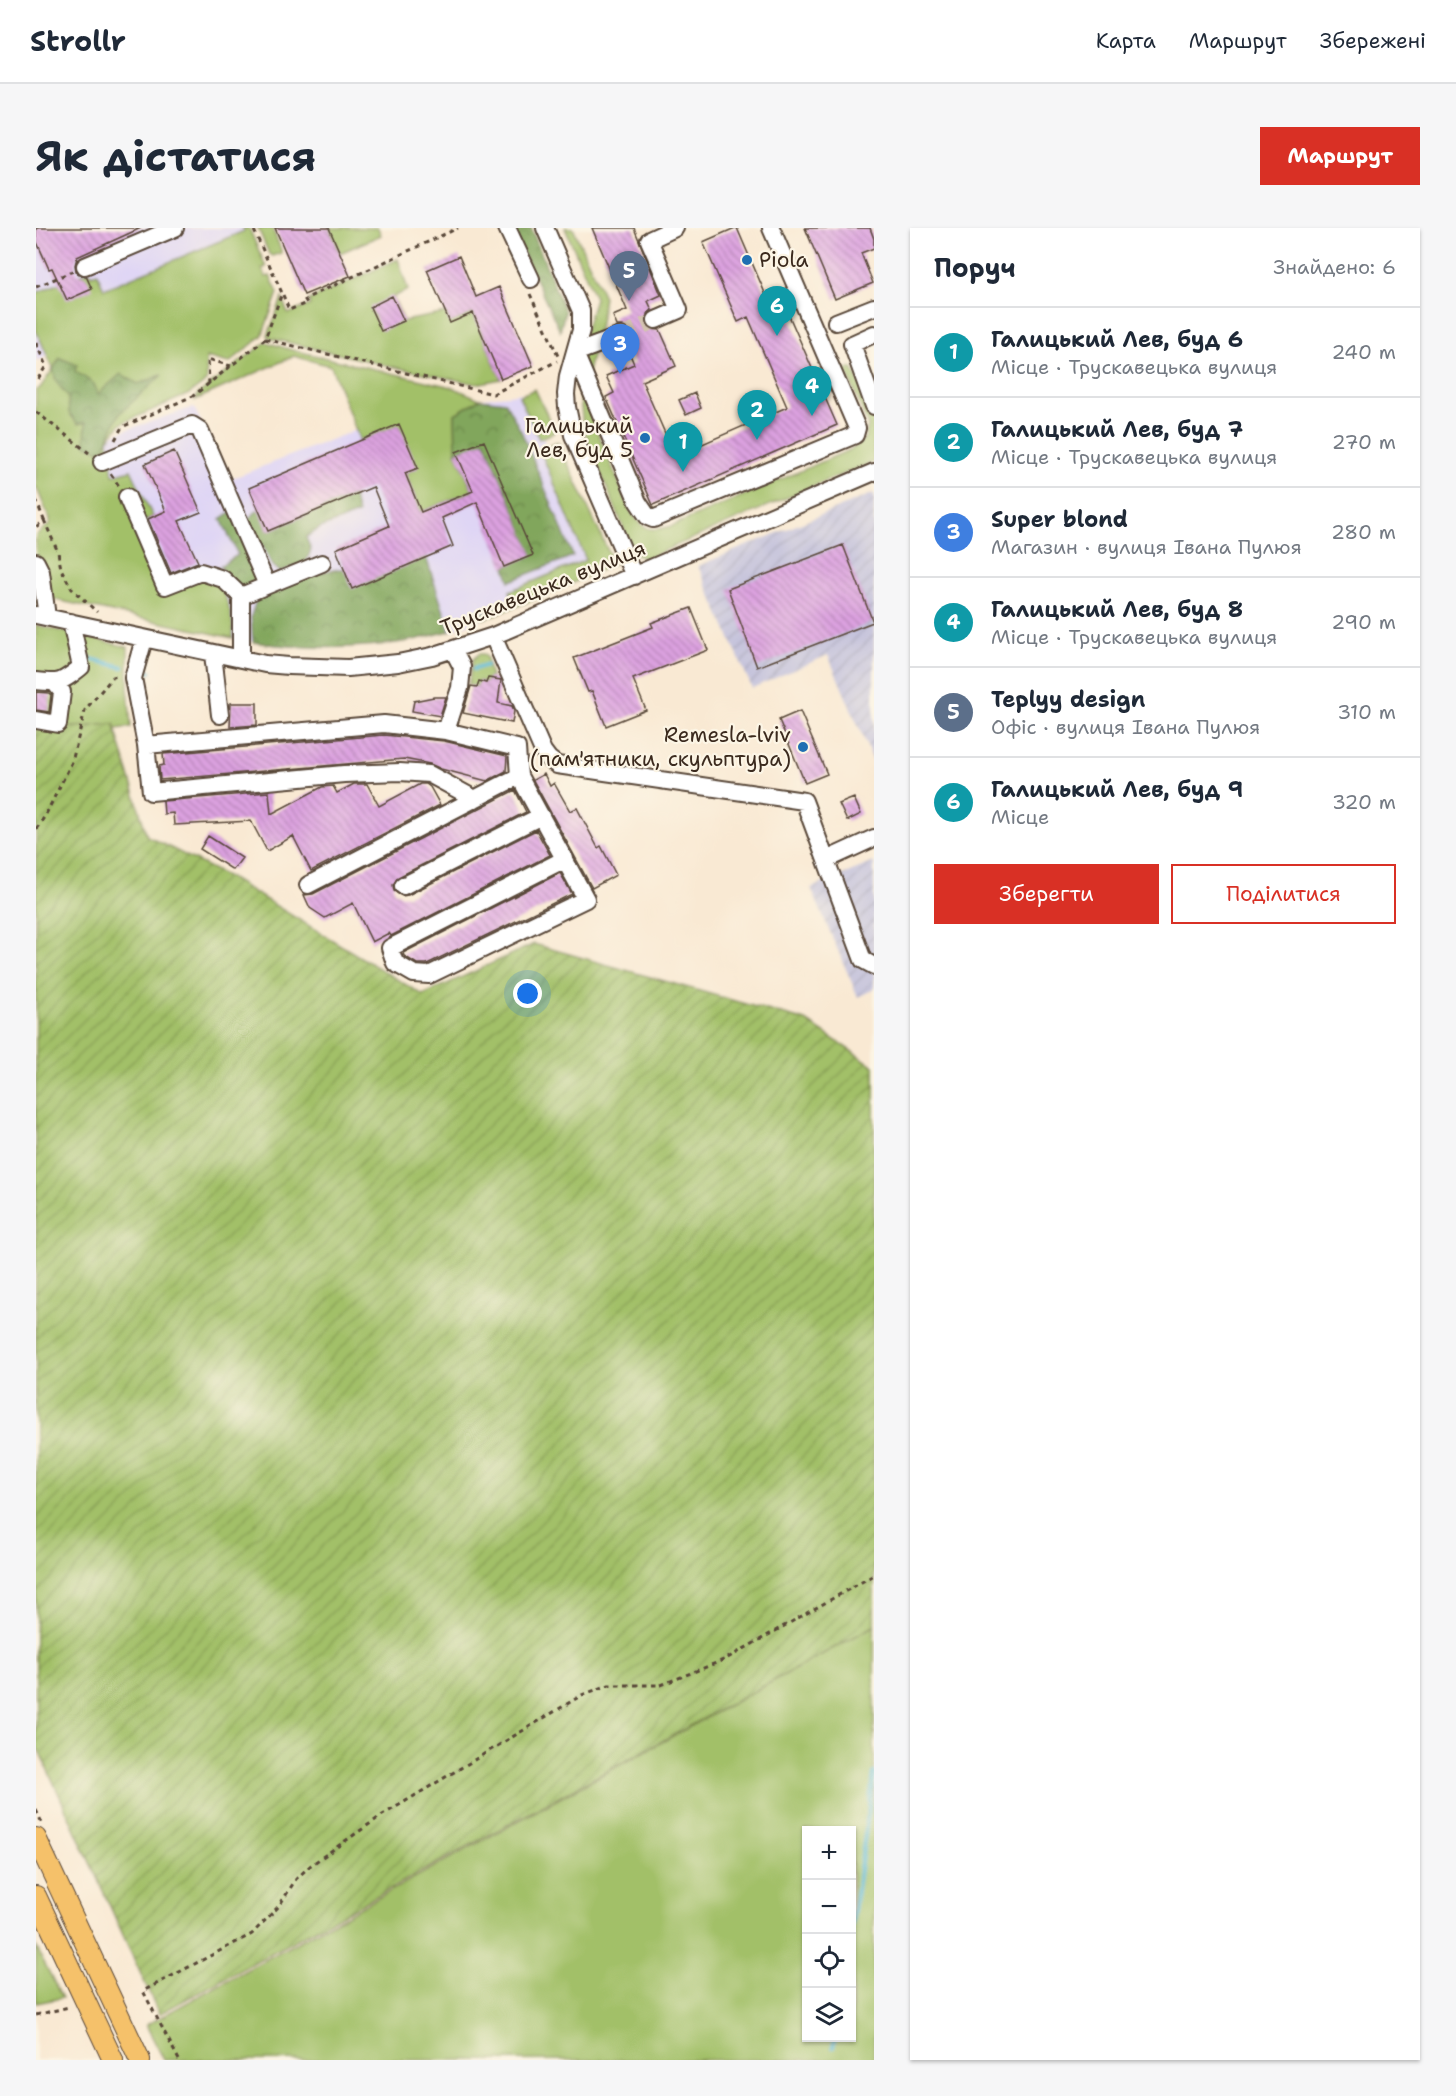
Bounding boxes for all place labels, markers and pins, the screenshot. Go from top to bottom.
place label: Piola [759,246,809,274]
pin: 5 [610,251,648,301]
marker: Piola [740,253,754,267]
pin: 6 [758,286,796,336]
pin: 3 [600,324,640,374]
pin: 4 [792,366,832,416]
pin: 2 [738,390,776,440]
place label: Галицький Лев, буд 5 [525,412,633,464]
pin: 1 [664,422,702,472]
marker: Галицький Лев, буд 5 [638,431,652,445]
place label: Remesla-lviv (пам'ятники, скульптура) [530,721,791,773]
marker: Remesla-lviv (пам'ятники, скульптура) [796,740,810,754]

